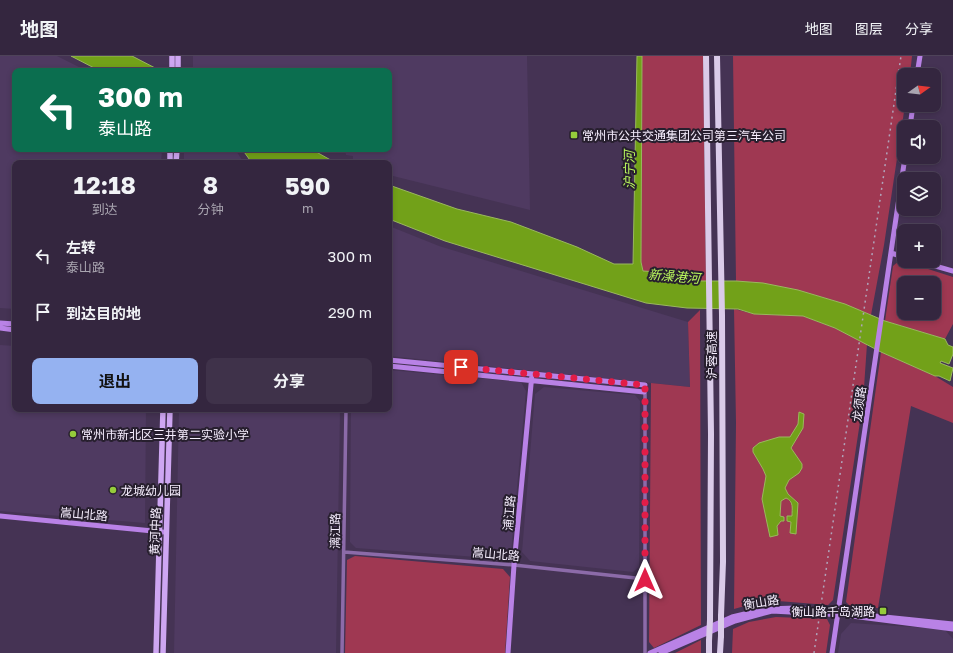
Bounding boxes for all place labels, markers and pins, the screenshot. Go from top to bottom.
place label: 常州市公共交通集团公司第三汽车公司 [582,128,786,143]
marker: 常州市公共交通集团公司第三汽车公司 [569,130,579,140]
pin [444,350,478,384]
place label: 常州市新北区三井第二实验小学 [81,427,249,442]
marker: 常州市新北区三井第二实验小学 [68,429,78,439]
place label: 龙城幼儿园 [121,483,181,498]
marker: 龙城幼儿园 [108,485,118,495]
place label: 衡山路千岛湖路 [791,604,875,619]
marker: 衡山路千岛湖路 [878,606,888,616]

